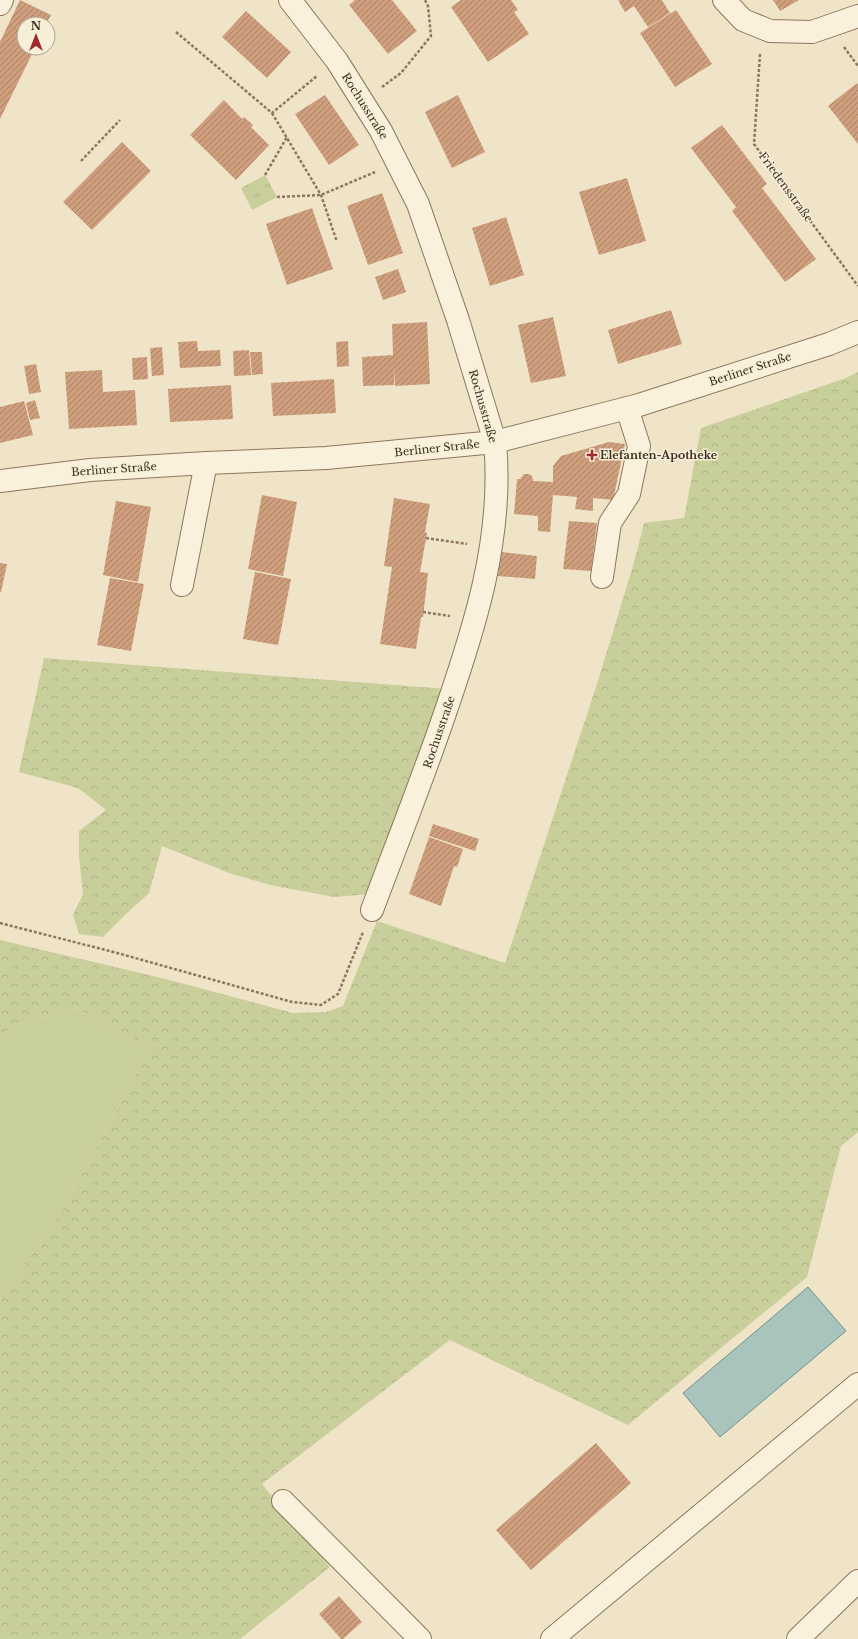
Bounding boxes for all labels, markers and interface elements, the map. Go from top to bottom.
north arrow [16,16,56,56]
text: N [31,19,42,33]
street label: Rochusstraße [339,70,391,142]
street label: Friedensstraße [756,149,816,225]
street label: Berliner Straße [707,349,793,389]
street label: Rochusstraße [466,368,500,444]
street label: Berliner Straße [394,437,480,459]
place label: Elefanten-Apotheke [600,448,718,462]
marker: Elefanten-Apotheke [587,450,597,460]
street label: Berliner Straße [71,459,157,479]
street label: Rochusstraße [420,694,458,770]

